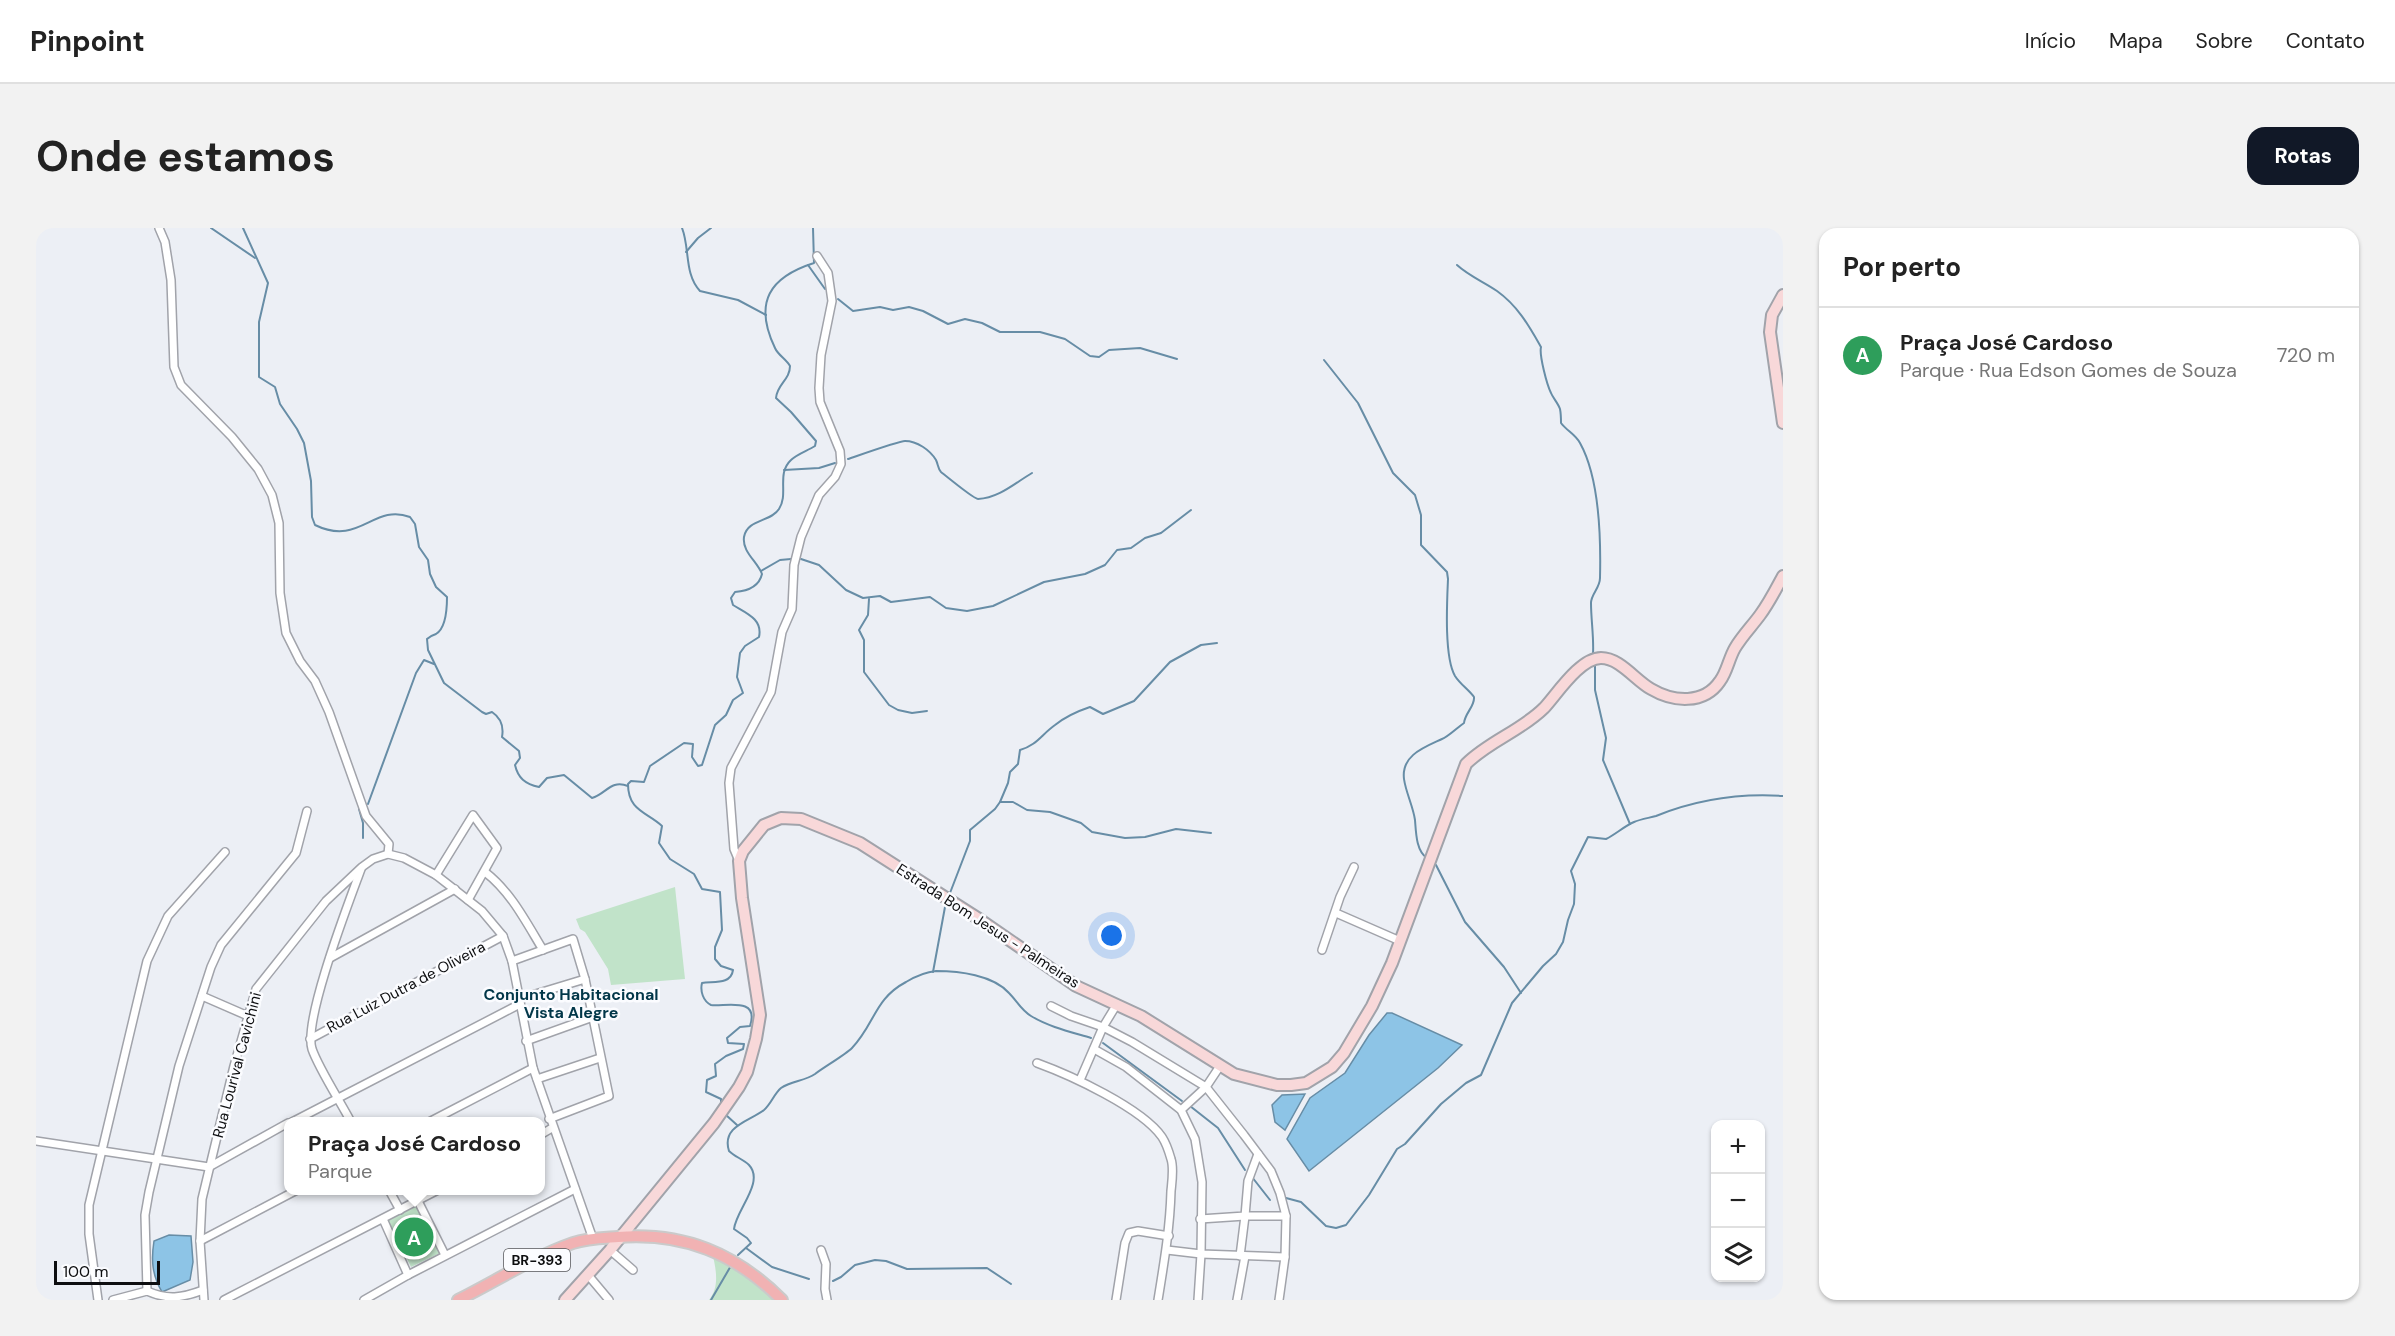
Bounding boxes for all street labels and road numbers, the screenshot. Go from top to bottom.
street label: Estrada Bom Jesus - Palmeiras [893,859,1083,993]
street label: Rua Luiz Dutra de Oliveira [323,937,489,1037]
street label: Rua Lourival Cavichini [208,990,266,1140]
road number: BR-393 [504,1249,570,1271]

